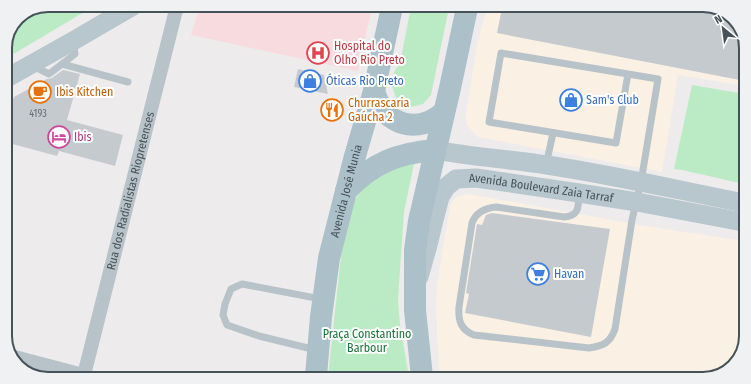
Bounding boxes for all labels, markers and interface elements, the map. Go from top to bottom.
north arrow [703,8,743,48]
text: N [712,12,724,27]
place label: Hospital do Olho Rio Preto [334,39,405,67]
hospital icon: Hospital do Olho Rio Preto [305,40,331,66]
shop icon: Óticas Rio Preto [297,68,323,94]
place label: Óticas Rio Preto [326,73,404,88]
cafe icon: Ibis Kitchen [27,79,53,105]
place label: Ibis Kitchen [56,85,113,99]
shop icon: Sam's Club [558,87,584,113]
place label: Sam's Club [586,93,639,107]
place label: Churrascaria Gaúcha 2 [348,96,410,124]
restaurant icon: Churrascaria Gaúcha 2 [319,97,345,123]
house number: 4193 [29,108,47,120]
street label: Rua dos Radialistas Riopretenses [104,110,157,272]
hotel icon: Ibis [46,124,72,150]
place label: Ibis [74,130,92,144]
street label: Avenida José Munia [328,143,365,239]
street label: Avenida Boulevard Zaia Tarraf [468,171,616,205]
supermarket icon: Havan [525,261,551,287]
place label: Havan [554,267,584,281]
park label: Praça Constantino Barbour [323,327,411,355]

